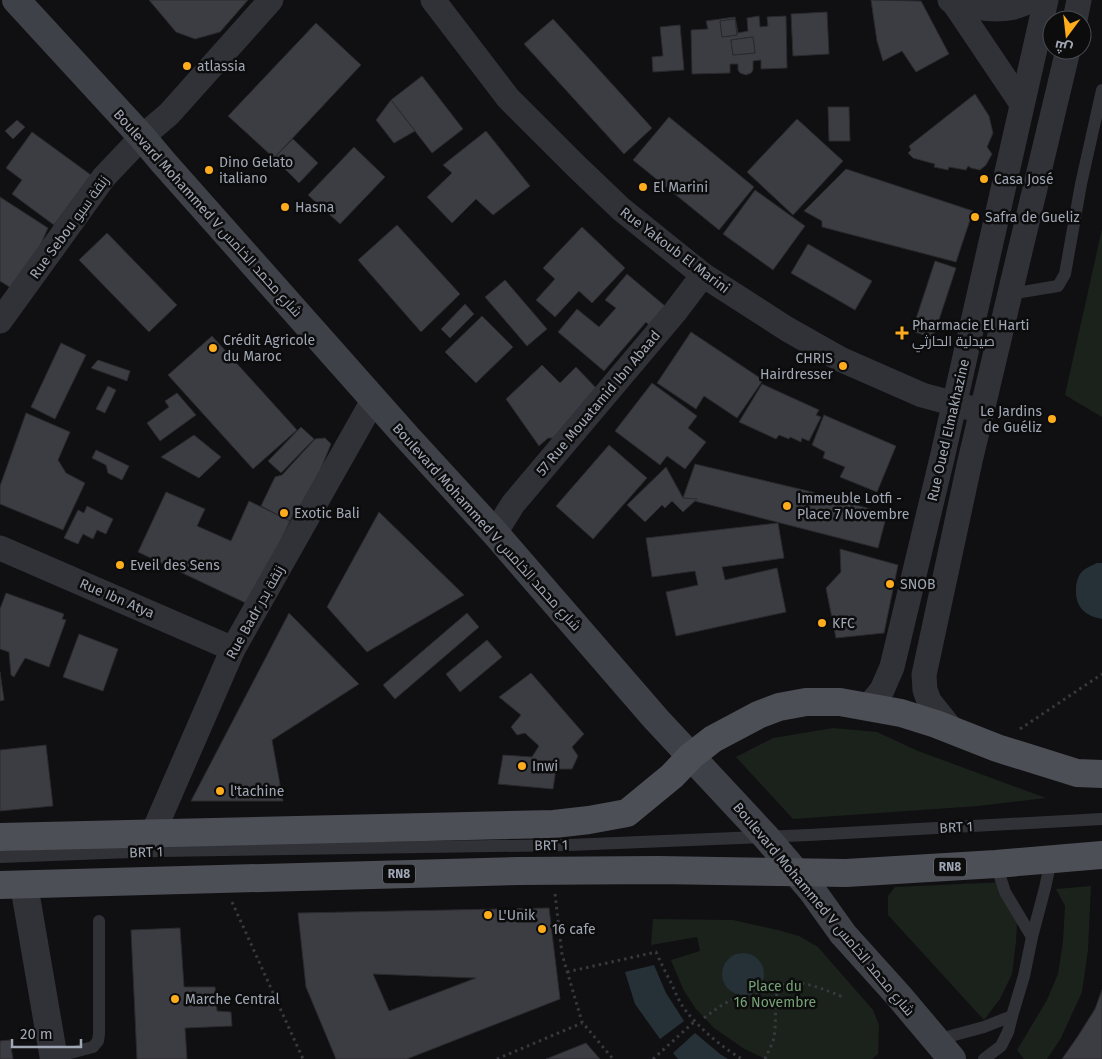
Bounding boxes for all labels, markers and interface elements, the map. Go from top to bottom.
north arrow [1042,10,1092,60]
text: ش [1053,37,1075,58]
place label: atlassia [197,58,246,75]
marker: atlassia [181,60,193,72]
street label: Boulevard Mohammed V شارع محمد الخامس [110,106,305,321]
place label: Dino Gelato italiano [219,154,293,187]
marker: Dino Gelato italiano [203,164,215,176]
place label: Casa José [994,171,1054,188]
street label: Rue Sebou زنقة سبو [26,172,113,282]
marker: Casa José [978,173,990,185]
place label: El Marini [653,179,708,196]
marker: El Marini [637,181,649,193]
place label: Hasna [295,199,334,216]
marker: Hasna [279,201,291,213]
street label: Rue Yakoub El Marini [617,204,733,297]
place label: Safra de Gueliz [985,209,1080,226]
marker: Safra de Gueliz [969,211,981,223]
place label: Pharmacie El Harti صيدلية الحارثي [912,317,1029,353]
street label: 57 Rue Mouatamid Ibn Abaad [533,327,664,479]
marker: Pharmacie El Harti صيدلية الحارثي [896,327,908,339]
place label: Crédit Agricole du Maroc [223,332,315,365]
marker: Crédit Agricole du Maroc [207,342,219,354]
place label: CHRIS Hairdresser [760,350,834,383]
street label: Rue Oued Elmakhazine [924,357,973,503]
marker: CHRIS Hairdresser [837,360,849,372]
place label: Le Jardins de Guéliz [980,403,1042,436]
marker: Le Jardins de Guéliz [1046,413,1058,425]
street label: Boulevard Mohammed V شارع محمد الخامس [389,420,584,635]
place label: Immeuble Lotfi - Place 7 Novembre [797,490,909,523]
marker: Immeuble Lotfi - Place 7 Novembre [781,500,793,512]
place label: Exotic Bali [294,505,360,522]
marker: Exotic Bali [278,507,290,519]
place label: Eveil des Sens [130,557,220,574]
marker: Eveil des Sens [114,559,126,571]
street label: Rue Badr زنقة بدر [223,562,288,662]
street label: Rue Ibn Atya [77,575,157,622]
place label: SNOB [900,576,935,593]
marker: SNOB [884,578,896,590]
place label: KFC [832,615,855,632]
marker: KFC [816,617,828,629]
place label: Inwi [532,758,558,775]
marker: Inwi [516,760,528,772]
place label: l'tachine [230,783,284,800]
marker: l'tachine [214,785,226,797]
street label: Boulevard Mohammed V شارع محمد الخامس [729,799,918,1020]
street label: BRT 1 [939,818,973,837]
street label: BRT 1 [534,837,568,854]
street label: BRT 1 [129,843,163,862]
road number: RN8 [934,858,966,876]
road number: RN8 [383,864,415,884]
place label: L'Unik [498,907,536,924]
marker: L'Unik [482,909,494,921]
place label: 16 cafe [552,921,596,938]
marker: 16 cafe [536,923,548,935]
park label: Place du 16 Novembre [734,978,816,1011]
place label: Marche Central [185,991,280,1008]
marker: Marche Central [169,993,181,1005]
scale bar [12,1016,81,1048]
text: 20 m [20,1025,53,1043]

